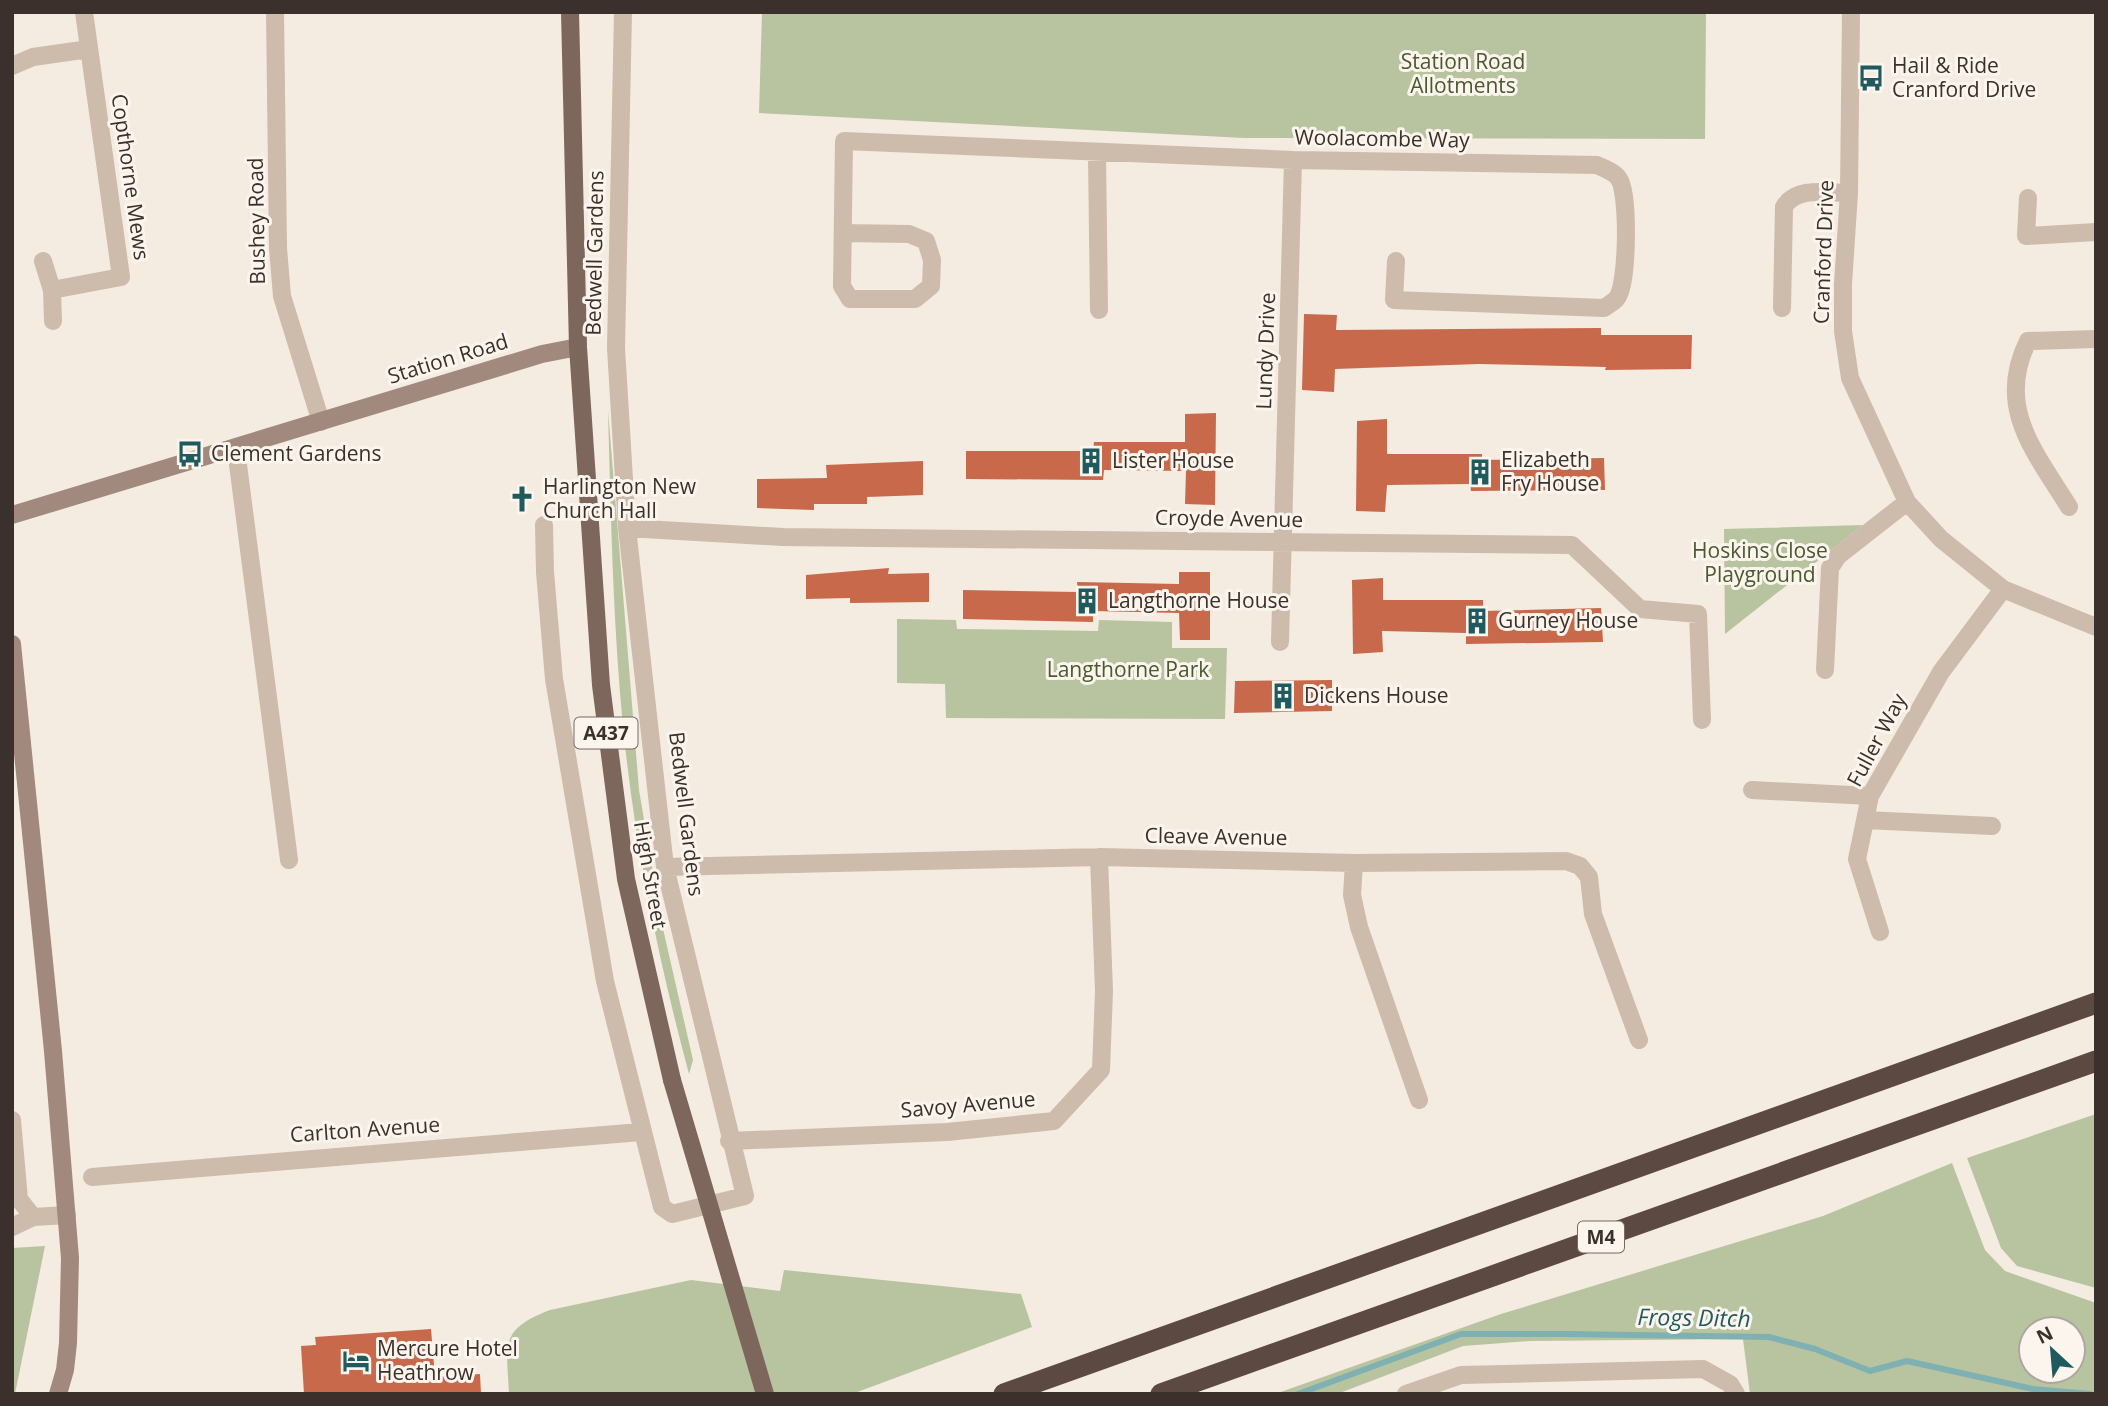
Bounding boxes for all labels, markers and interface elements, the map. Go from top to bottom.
park label: Station Road Allotments [1401,47,1525,99]
place label: Hail & Ride Cranford Drive [1892,51,2036,103]
bus stop icon: Hail & Ride Cranford Drive [1856,63,1886,93]
street label: Copthorne Mews [105,92,157,262]
street label: Woolacombe Way [1294,122,1470,154]
street label: Bushey Road [241,157,271,285]
street label: Bedwell Gardens [579,170,609,336]
street label: Cranford Drive [1806,179,1840,325]
street label: Lundy Drive [1249,292,1281,410]
street label: Station Road [384,326,511,390]
bus stop icon: Clement Gardens [175,439,205,469]
place label: Clement Gardens [211,439,381,467]
place label: Elizabeth Fry House [1501,445,1599,497]
building icon: Lister House [1076,446,1106,476]
place label: Lister House [1112,446,1234,474]
building icon: Elizabeth Fry House [1465,457,1495,487]
place label: Harlington New Church Hall [543,472,697,524]
church icon: Harlington New Church Hall [507,484,537,514]
street label: Croyde Avenue [1155,503,1303,533]
park label: Hoskins Close Playground [1692,536,1828,588]
building icon: Langthorne House [1072,586,1102,616]
place label: Langthorne House [1108,586,1289,614]
building icon: Gurney House [1462,606,1492,636]
place label: Gurney House [1498,606,1638,634]
park label: Langthorne Park [1047,655,1209,683]
building icon: Dickens House [1268,681,1298,711]
place label: Dickens House [1304,681,1449,709]
street label: Fuller Way [1840,688,1913,791]
road number: A437 [574,718,638,748]
street label: Bedwell Gardens [663,730,711,898]
street label: High Street [628,819,674,931]
street label: Cleave Avenue [1144,821,1288,851]
street label: Savoy Avenue [899,1084,1037,1124]
street label: Carlton Avenue [289,1110,441,1148]
road number: M4 [1578,1222,1624,1252]
water label: Frogs Ditch [1637,1300,1751,1334]
north arrow [2017,1315,2087,1385]
text: N [2032,1320,2057,1350]
place label: Mercure Hotel Heathrow [377,1334,518,1386]
hotel icon: Mercure Hotel Heathrow [341,1346,371,1376]

